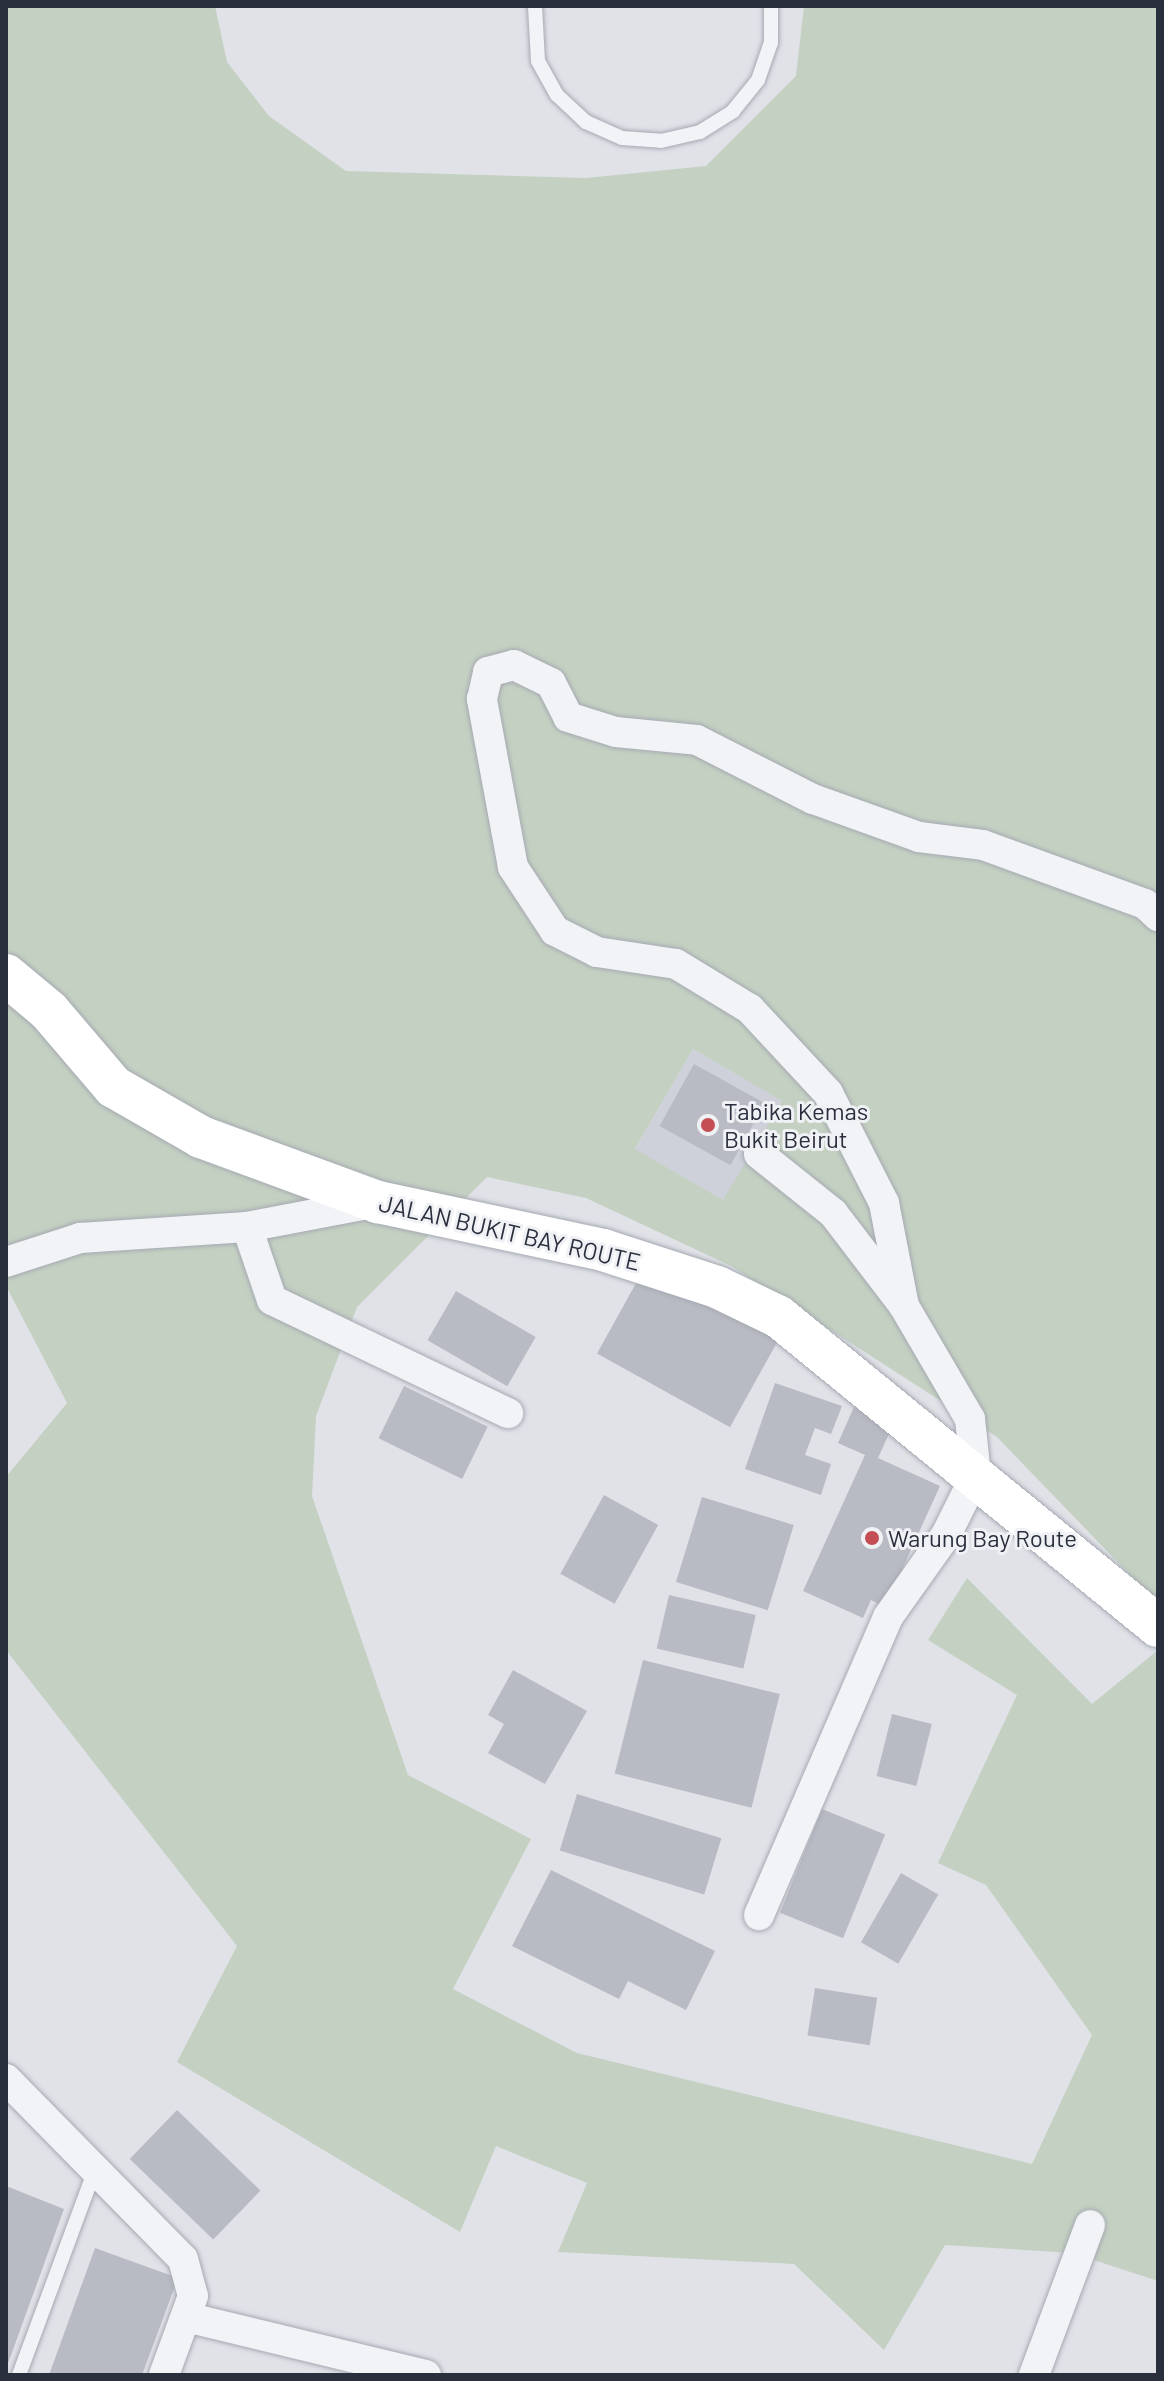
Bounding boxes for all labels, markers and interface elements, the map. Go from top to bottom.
place label: Tabika Kemas Bukit Beirut [724,1097,868,1153]
marker: Tabika Kemas Bukit Beirut [699,1116,717,1134]
street label: JALAN BUKIT BAY ROUTE [376,1188,644,1276]
place label: Warung Bay Route [888,1524,1077,1552]
marker: Warung Bay Route [863,1529,881,1547]

